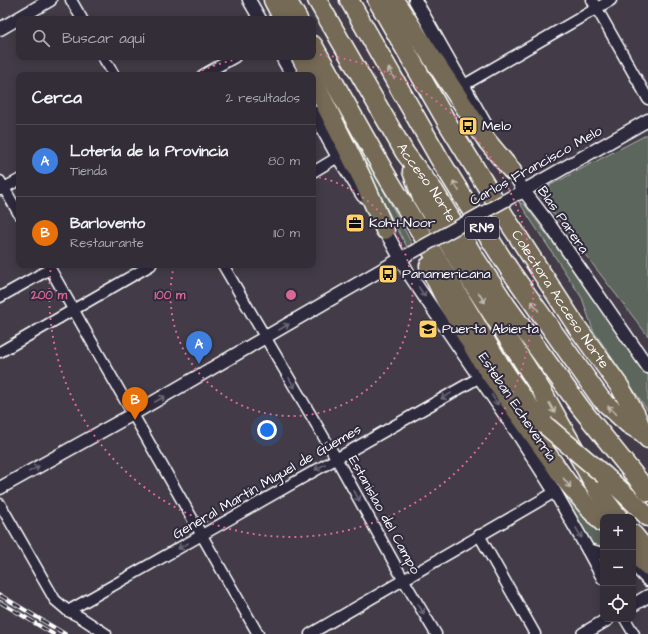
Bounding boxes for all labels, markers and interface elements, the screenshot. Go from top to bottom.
search box [16,16,316,60]
icon: search [30,27,52,49]
text: Buscar aquí [62,28,144,49]
one-way arrow [387,67,394,79]
text: Cerca [32,86,82,110]
text: 2 resultados [226,89,300,107]
bus stop icon: Melo [457,115,479,137]
place label: Melo [482,116,511,136]
street label: Carlos Francisco Melo [466,121,606,211]
street label: Acceso Norte [391,140,461,226]
text: Lotería de la Provincia [70,141,228,162]
text: A [41,152,49,170]
text: 80 m [268,152,300,170]
text: Tienda [70,162,107,180]
one-way arrow [452,181,460,192]
street label: Blas Parera [532,182,594,258]
office icon: Koh-I-Noor [344,212,366,234]
text: Barlovento [70,213,145,234]
place label: Koh-I-Noor [369,213,436,233]
road number: RN9 [465,217,499,239]
text: B [40,224,50,242]
text: 110 m [273,224,300,242]
street label: Colectora Acceso Norte [506,226,614,373]
text: Restaurante [70,234,144,252]
bus stop icon: Panamericana [377,263,399,285]
place label: Panamericana [402,264,491,284]
one-way arrow [418,286,426,297]
text: 200 m [30,287,68,304]
text: 100 m [155,287,186,304]
centre of rings [284,288,298,302]
one-way arrow [478,292,486,303]
one-way arrow [531,301,539,312]
school or university icon: Puerta Abierta [417,318,439,340]
place label: Puerta Abierta [442,319,539,339]
one-way arrow [278,322,290,330]
pin: A [186,331,212,364]
street label: Esteban Echeverría [473,349,561,465]
one-way arrow [288,377,296,389]
pin: B [122,387,148,420]
one-way arrow [440,393,452,401]
one-way arrow [154,394,166,402]
one-way arrow [491,394,499,405]
one-way arrow [548,402,556,414]
one-way arrow [608,406,618,415]
street label: General Martín Miguel de Güemes [169,420,365,544]
your location [257,420,277,440]
street label: Estanislao del Campo [343,452,425,578]
one-way arrow [314,464,326,472]
one-way arrow [28,465,40,472]
one-way arrow [563,477,572,488]
one-way arrow [354,490,361,502]
map controls [600,514,636,622]
button: + [600,514,636,550]
one-way arrow [575,527,583,539]
one-way arrow [177,543,189,550]
button: − [600,550,636,586]
button: locate [600,586,636,622]
one-way arrow [418,603,426,615]

